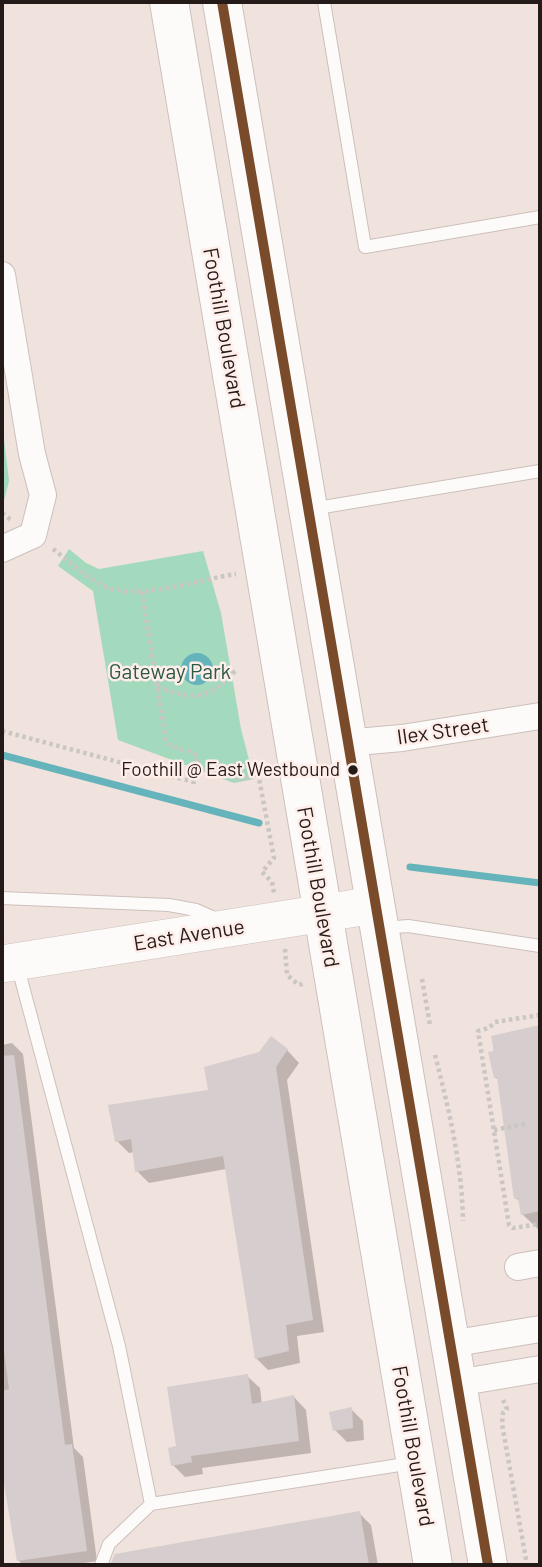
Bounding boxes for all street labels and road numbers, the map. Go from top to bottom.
street label: Foothill Boulevard [197,245,251,411]
street label: Ilex Street [395,712,491,750]
street label: Foothill Boulevard [291,804,345,970]
street label: East Avenue [132,914,246,956]
street label: Foothill Boulevard [386,1363,440,1529]

